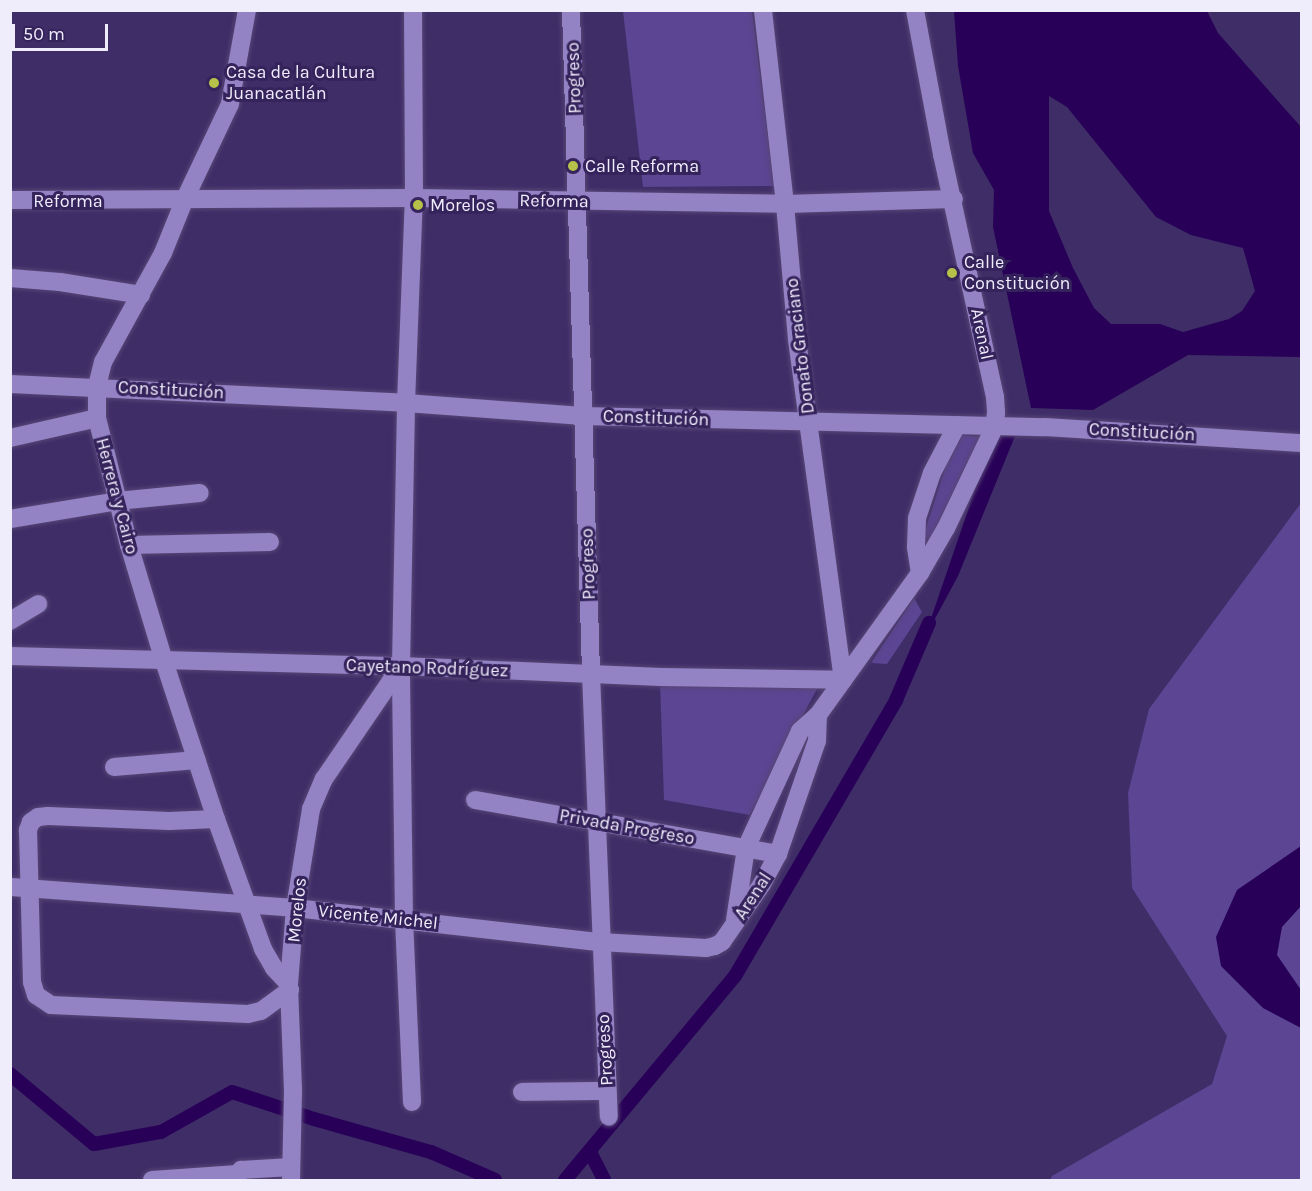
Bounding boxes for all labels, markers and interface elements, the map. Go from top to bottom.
scale bar [15,12,111,50]
text: 50 m [23,23,65,45]
street label: Progreso [562,42,586,114]
place label: Casa de la Cultura Juanacatlán [226,62,375,104]
marker: Casa de la Cultura Juanacatlán [207,76,221,90]
place label: Calle Reforma [585,155,699,177]
marker: Calle Reforma [566,159,580,173]
street label: Reforma [33,190,103,212]
street label: Reforma [519,190,589,212]
place label: Morelos [430,194,495,216]
marker: Morelos [411,198,425,212]
place label: Calle Constitución [964,252,1070,294]
marker: Calle Constitución [945,266,959,280]
street label: Donato Graciano [781,277,819,415]
street label: Arenal [966,306,998,362]
street label: Constitución [117,376,225,404]
street label: Constitución [602,405,710,431]
street label: Constitución [1088,418,1196,446]
street label: Herrera y Cairo [91,435,143,557]
street label: Progreso [576,528,600,600]
street label: Cayetano Rodríguez [345,654,509,682]
street label: Privada Progreso [558,804,696,850]
street label: Arenal [730,868,776,924]
street label: Morelos [283,876,311,944]
street label: Vicente Michel [317,900,439,934]
street label: Progreso [592,1014,618,1086]

